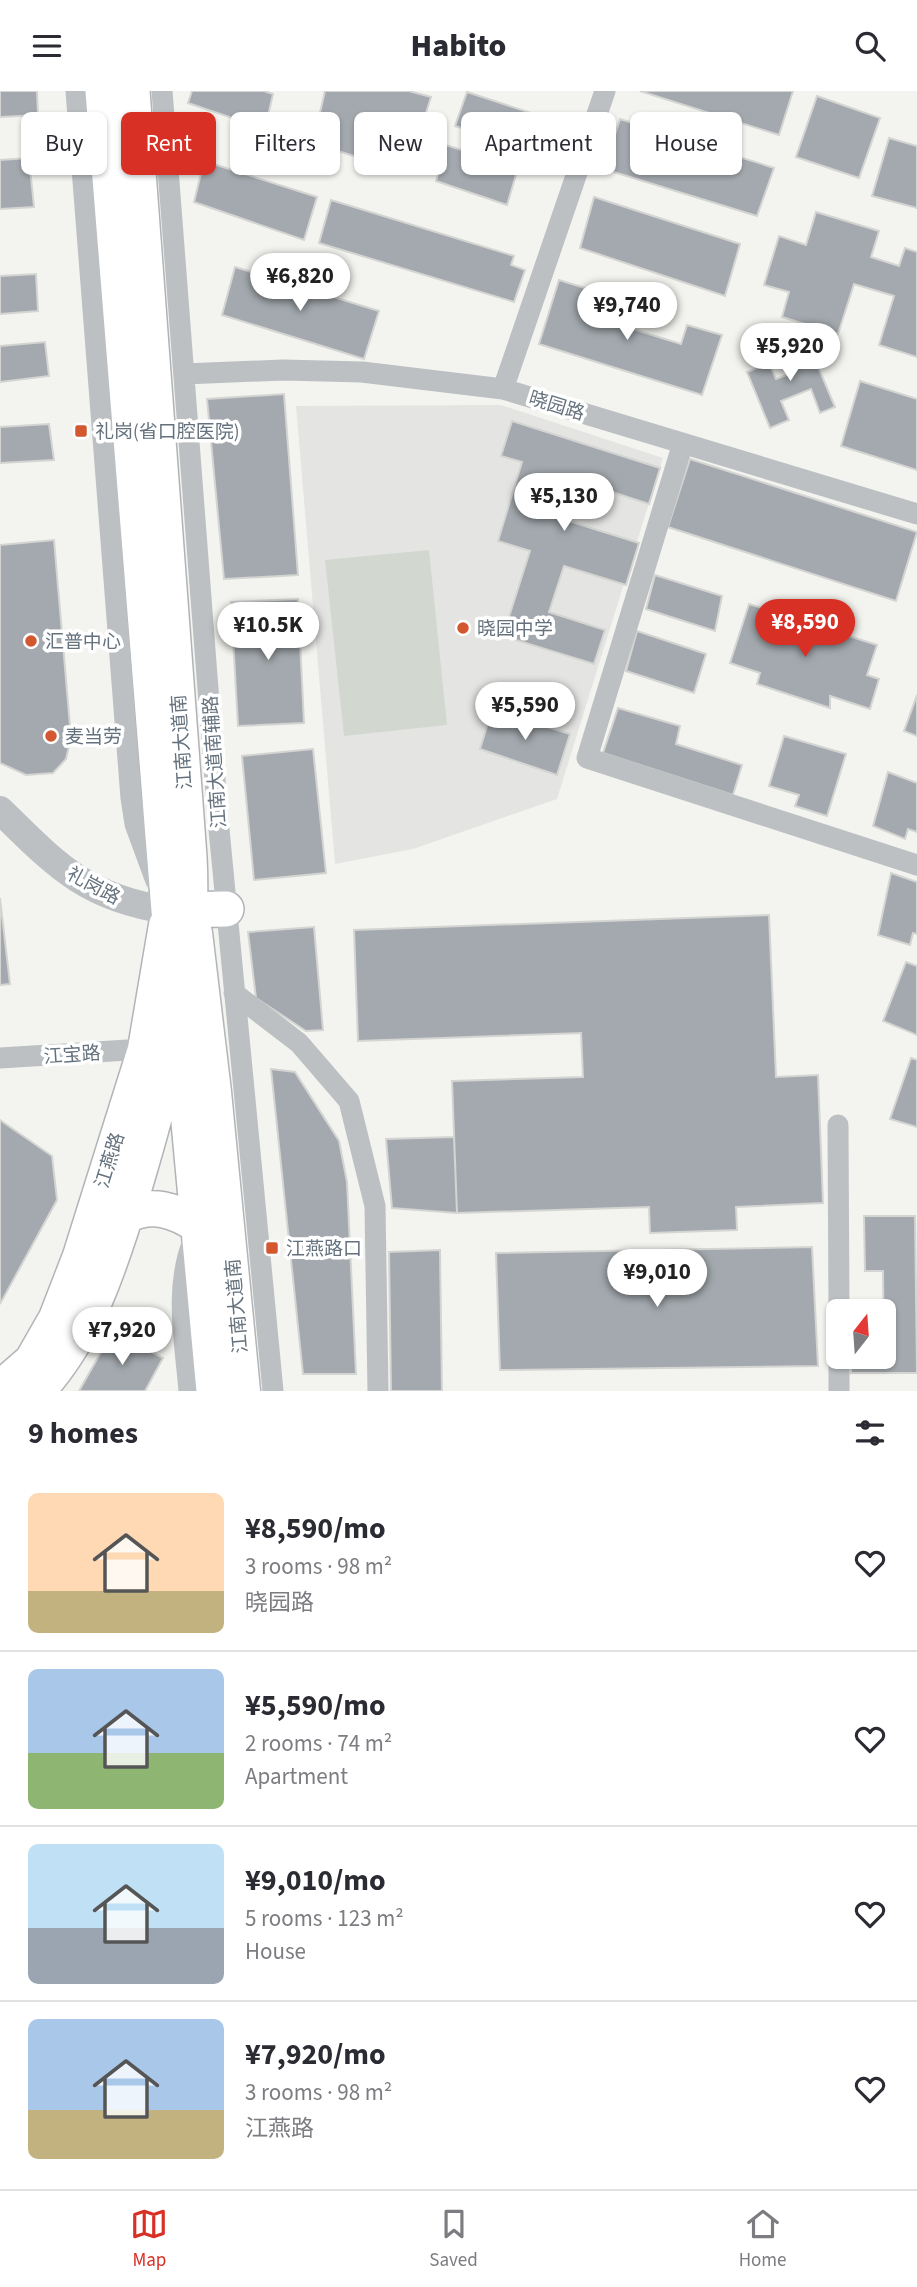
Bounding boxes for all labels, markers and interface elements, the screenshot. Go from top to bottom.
text: Habito [411,23,506,69]
icon: menu [28,27,66,65]
icon: search [851,27,889,65]
chip: Buy [21,112,107,175]
chip: Rent [121,112,216,175]
chip: Filters [230,112,340,175]
chip: New [354,112,447,175]
chip: Apartment [461,112,616,175]
chip: House [630,112,742,175]
pin: ¥6,820 [243,253,357,313]
text: ¥6,820 [266,259,334,292]
pin: ¥9,740 [570,282,684,342]
text: ¥9,740 [593,288,661,321]
pin: ¥5,920 [733,323,847,383]
text: ¥5,920 [756,329,824,362]
street label: 晓园路 [525,385,588,428]
place label: 礼岗(省口腔医院) [95,419,240,446]
marker: 礼岗(省口腔医院) [73,423,89,439]
pin: ¥5,130 [507,473,621,533]
text: ¥5,130 [530,479,598,512]
pin: ¥8,590 [748,599,862,659]
pin: ¥10.5K [211,603,325,662]
text: ¥8,590 [771,605,839,638]
text: ¥10.5K [233,608,303,641]
place label: 晓园中学 [477,616,553,643]
marker: 晓园中学 [455,620,471,636]
place label: 汇普中心 [45,629,121,656]
marker: 汇普中心 [23,633,39,649]
pin: ¥5,590 [468,683,582,742]
text: ¥5,590 [491,688,559,721]
street label: 江南大道南 [166,694,199,790]
street label: 江南大道南辅路 [197,695,234,829]
place label: 麦当劳 [65,724,122,751]
marker: 麦当劳 [43,728,59,744]
street label: 礼岗路 [62,861,125,912]
street label: 江宝路 [43,1040,101,1071]
street label: 江燕路 [89,1129,132,1192]
place label: 江燕路口 [286,1236,362,1263]
marker: 江燕路口 [264,1240,280,1256]
pin: ¥9,010 [600,1249,714,1309]
text: ¥9,010 [623,1255,691,1288]
street label: 江南大道南 [220,1257,255,1354]
north arrow [826,1299,896,1369]
map controls [826,1299,896,1369]
pin: ¥7,920 [65,1307,179,1367]
text: ¥7,920 [88,1313,156,1346]
text: 9 homes [28,1412,138,1455]
icon: filters [851,1414,889,1452]
text: ¥8,590/mo [245,1507,386,1550]
icon: home [84,1521,168,1605]
icon: heart [851,1544,889,1582]
text: 3 rooms · 98 m² [245,1550,392,1583]
text: 晓园路 [245,1586,314,1619]
text: ¥5,590/mo [245,1684,386,1727]
icon: home [84,1697,168,1781]
icon: heart [851,1720,889,1758]
text: 2 rooms · 74 m² [245,1727,392,1760]
text: Apartment [245,1760,348,1793]
text: ¥9,010/mo [245,1859,386,1902]
icon: home [84,1872,168,1956]
icon: heart [851,1895,889,1933]
text: 5 rooms · 123 m² [245,1902,404,1935]
text: House [245,1935,306,1968]
text: ¥7,920/mo [245,2033,386,2076]
icon: home [84,2047,168,2131]
icon: heart [851,2070,889,2108]
text: 3 rooms · 98 m² [245,2076,392,2109]
text: 江燕路 [245,2112,314,2145]
tab: Map [130,2205,168,2274]
tab: Saved [429,2205,478,2274]
tab: Home [739,2205,787,2274]

